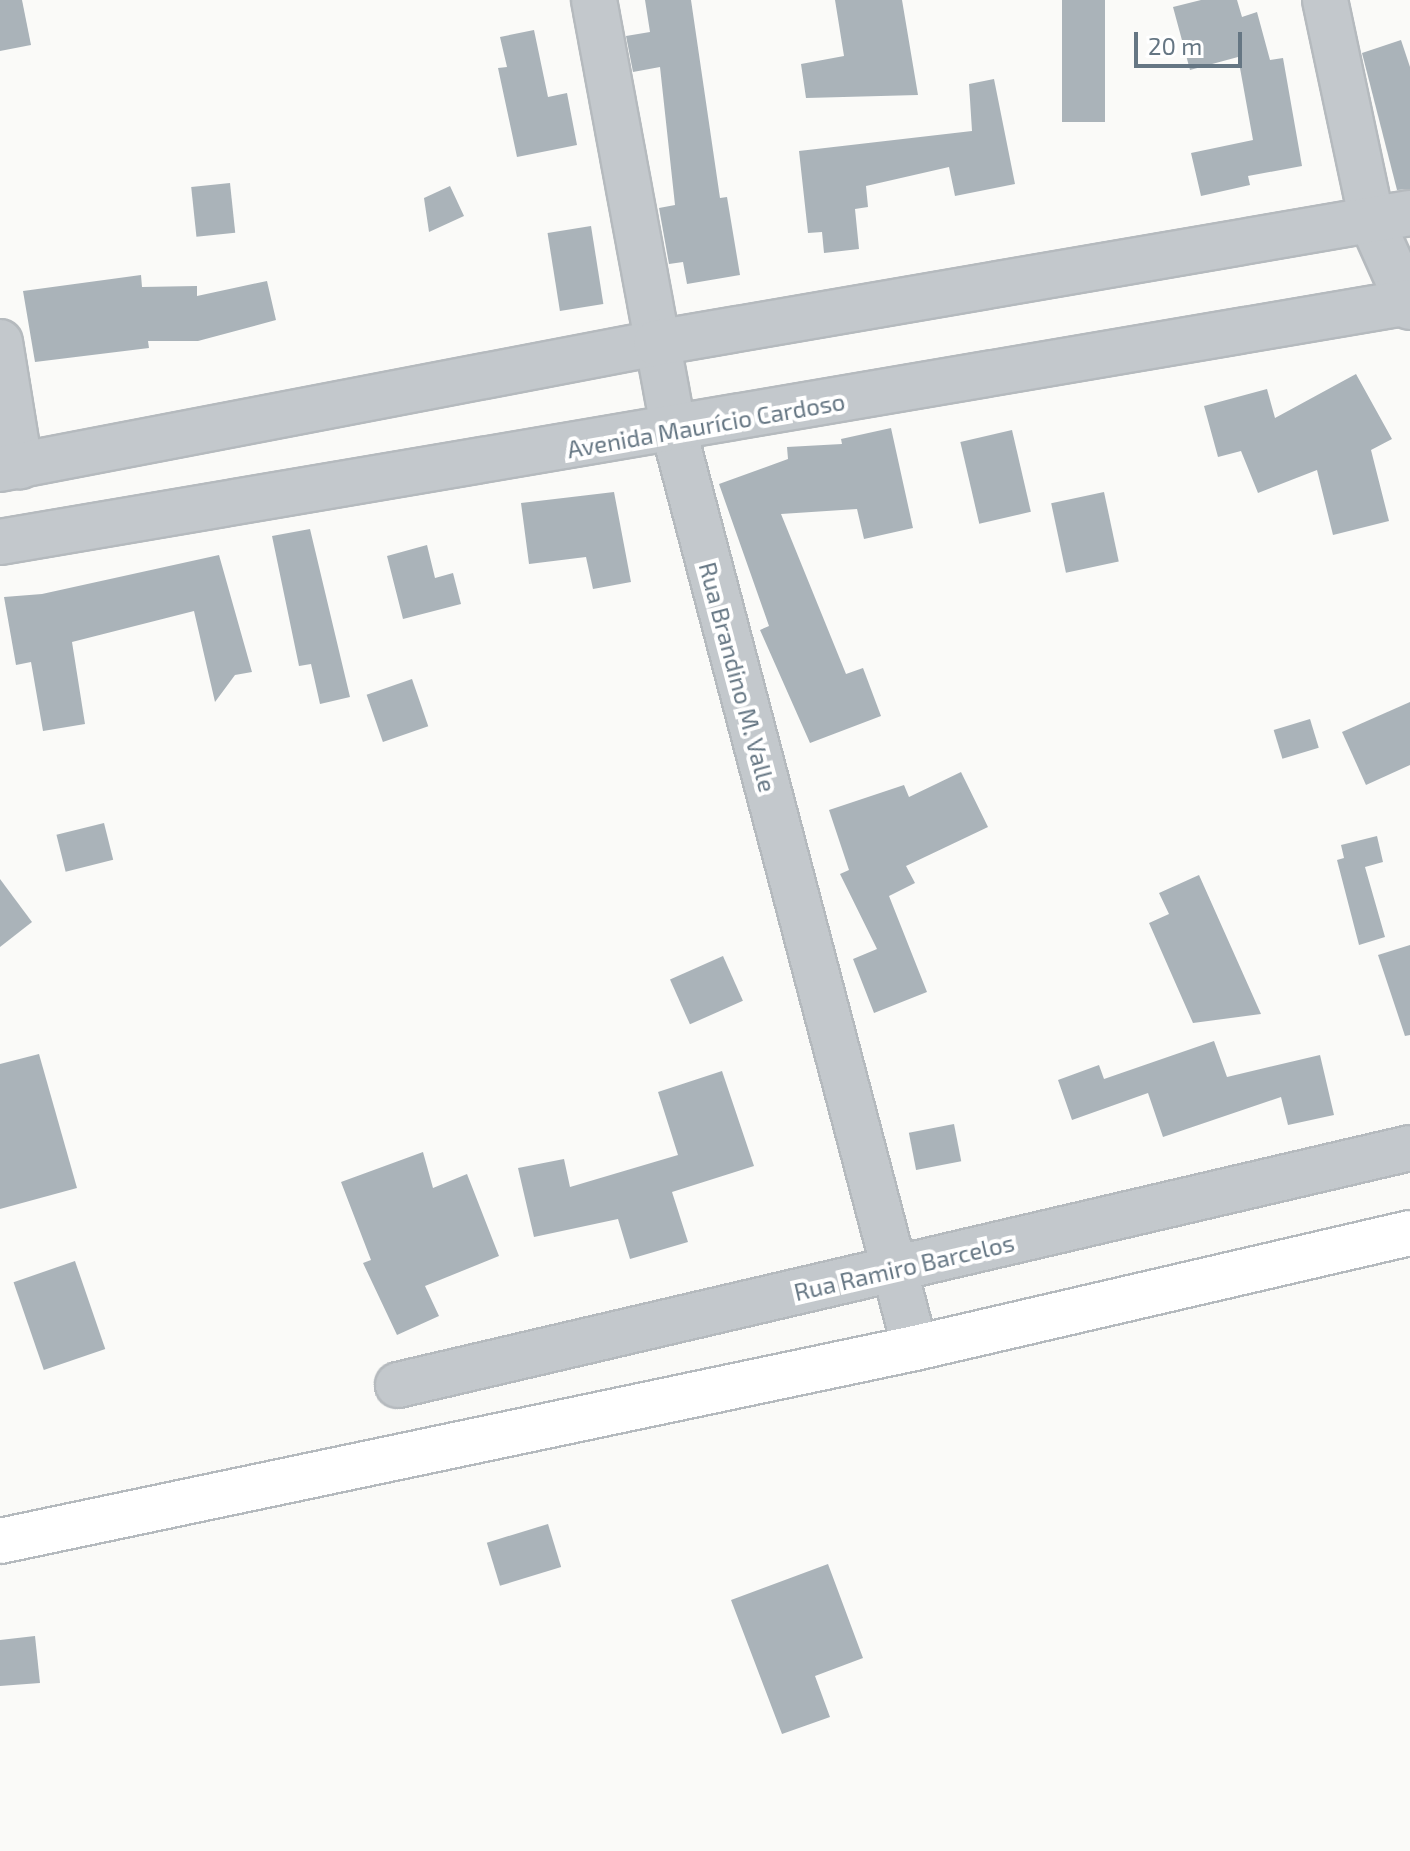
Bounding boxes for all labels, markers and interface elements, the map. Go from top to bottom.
scale bar [1138,16,1246,66]
text: 20 m [1148,31,1202,60]
street label: Avenida Maurício Cardoso [565,386,847,464]
street label: Rua Brandino M. Valle [693,559,783,795]
street label: Rua Ramiro Barcelos [791,1228,1017,1306]

